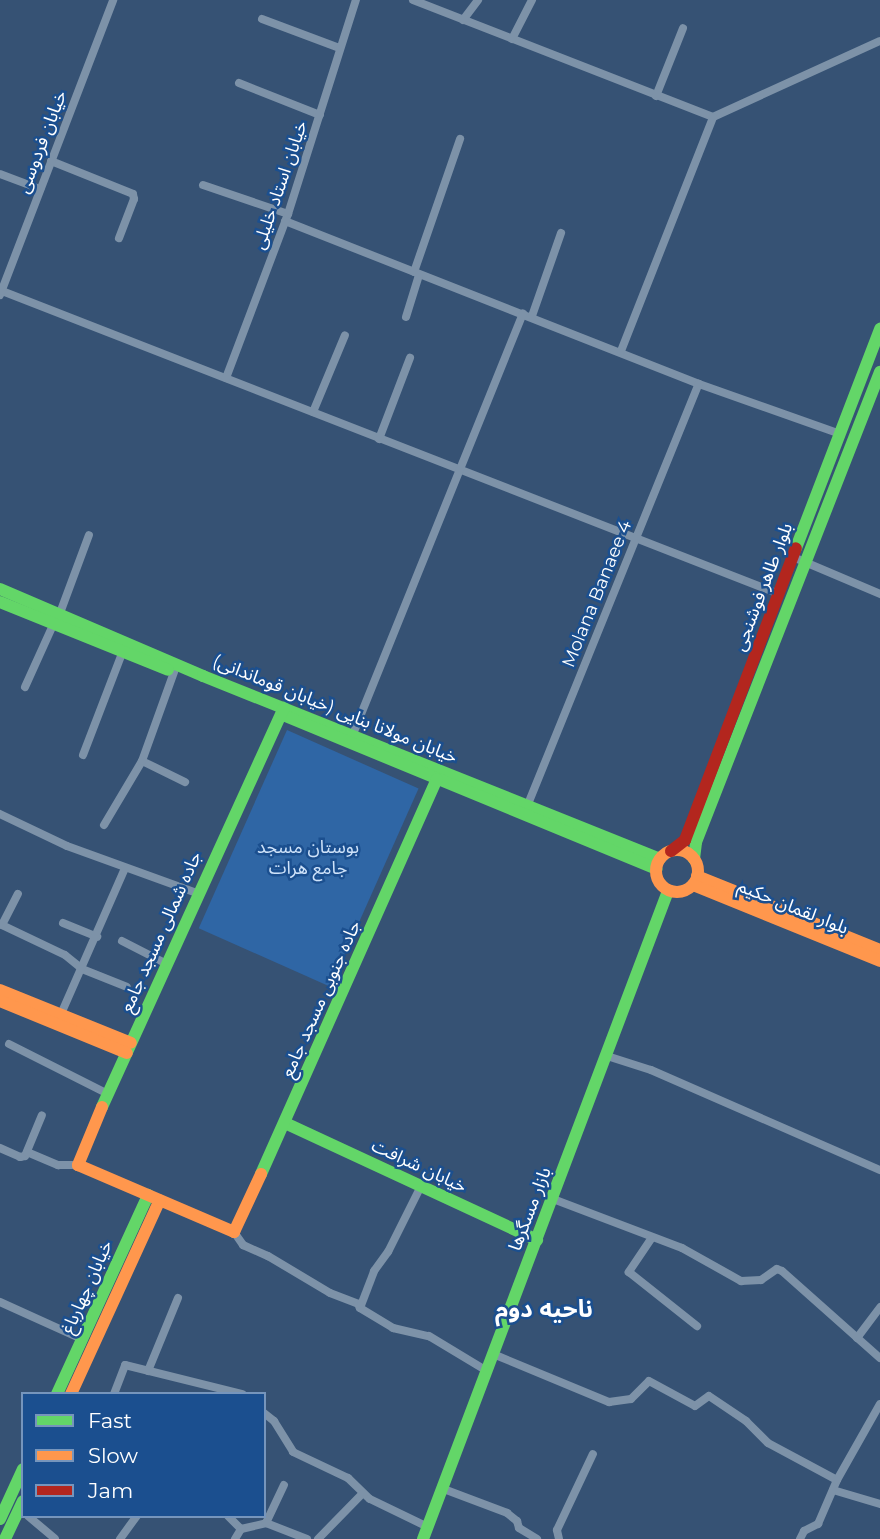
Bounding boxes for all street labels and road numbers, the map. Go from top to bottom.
street label: خیابان فردوسی [13,88,71,196]
street label: خیابان استاد خلیلی [248,118,312,252]
street label: Molana Banaee 4 [558,517,636,671]
street label: بلوار طاهر فوشنجی [729,520,797,654]
street label: خیابان مولانا بنایی (خیابان قوماندانی) [209,650,461,768]
street label: جاده شمالی مسجد جامع [116,848,206,1016]
street label: بلوار لقمان حکیم [735,875,851,939]
street label: جاده جنوبی مسجد جامع [277,917,365,1081]
street label: خیابان شرافت [368,1135,470,1197]
street label: بازار مسگرها [504,1164,556,1254]
street label: خیابان چهارباغ [57,1237,117,1337]

